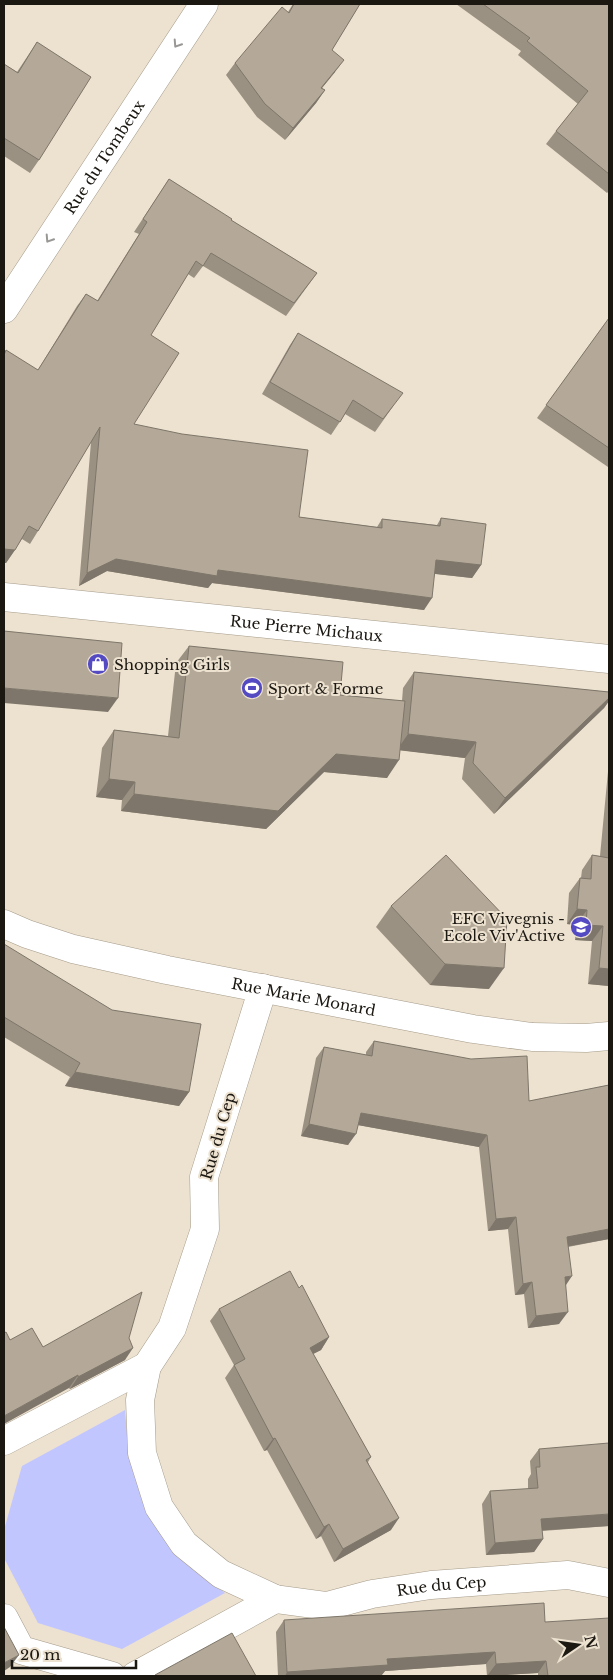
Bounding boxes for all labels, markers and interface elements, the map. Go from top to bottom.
one-way arrow [174,39,183,48]
street label: Rue du Tombeux [59,96,148,218]
one-way arrow [46,233,55,242]
street label: Rue Pierre Michaux [229,611,384,645]
shop icon: Shopping Girls [86,652,110,676]
place label: Shopping Girls [114,655,230,674]
sports icon: Sport & Forme [240,676,264,700]
place label: Sport & Forme [268,679,383,698]
place label: EFC Vivegnis - Ecole Viv'Active [444,909,565,945]
school or university icon: EFC Vivegnis - Ecole Viv'Active [569,915,593,939]
street label: Rue Marie Monard [230,973,377,1020]
street label: Rue du Cep [196,1090,240,1182]
street label: Rue du Cep [395,1571,487,1600]
north arrow [553,1620,603,1670]
text: N [580,1634,601,1651]
scale bar [12,1638,136,1670]
text: 20 m [20,1645,60,1664]

